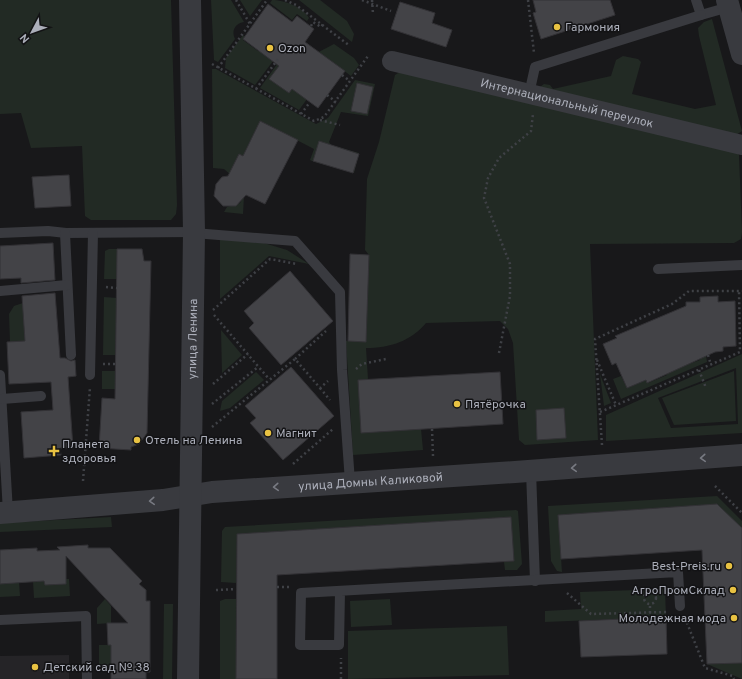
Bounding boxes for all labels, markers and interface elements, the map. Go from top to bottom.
north arrow [12,12,52,52]
place label: Гармония [565,20,620,36]
marker: Гармония [552,22,562,32]
text: N [17,30,33,45]
place label: Ozon [278,41,306,57]
marker: Ozon [265,43,275,53]
street label: Интернациональный переулок [479,75,655,133]
street label: улица Ленина [185,298,202,380]
place label: Пятёрочка [465,397,526,413]
marker: Пятёрочка [452,399,462,409]
place label: Магнит [276,426,317,442]
marker: Магнит [263,428,273,438]
place label: Отель на Ленина [145,433,242,449]
marker: Отель на Ленина [132,435,142,445]
place label: Планета здоровья [62,437,116,467]
marker: Планета здоровья [49,446,59,456]
one-way arrow [700,453,706,462]
one-way arrow [570,463,577,472]
street label: улица Домны Каликовой [298,470,443,495]
one-way arrow [273,483,279,492]
one-way arrow [149,496,155,505]
place label: Best-Preis.ru [651,559,721,575]
marker: Best-Preis.ru [724,561,734,571]
place label: АгроПромСклад [632,583,725,599]
marker: АгроПромСклад [728,585,738,595]
place label: Молодежная мода [618,611,726,627]
marker: Молодежная мода [729,613,739,623]
place label: Детский сад № 38 [43,660,150,676]
marker: Детский сад № 38 [30,662,40,672]

